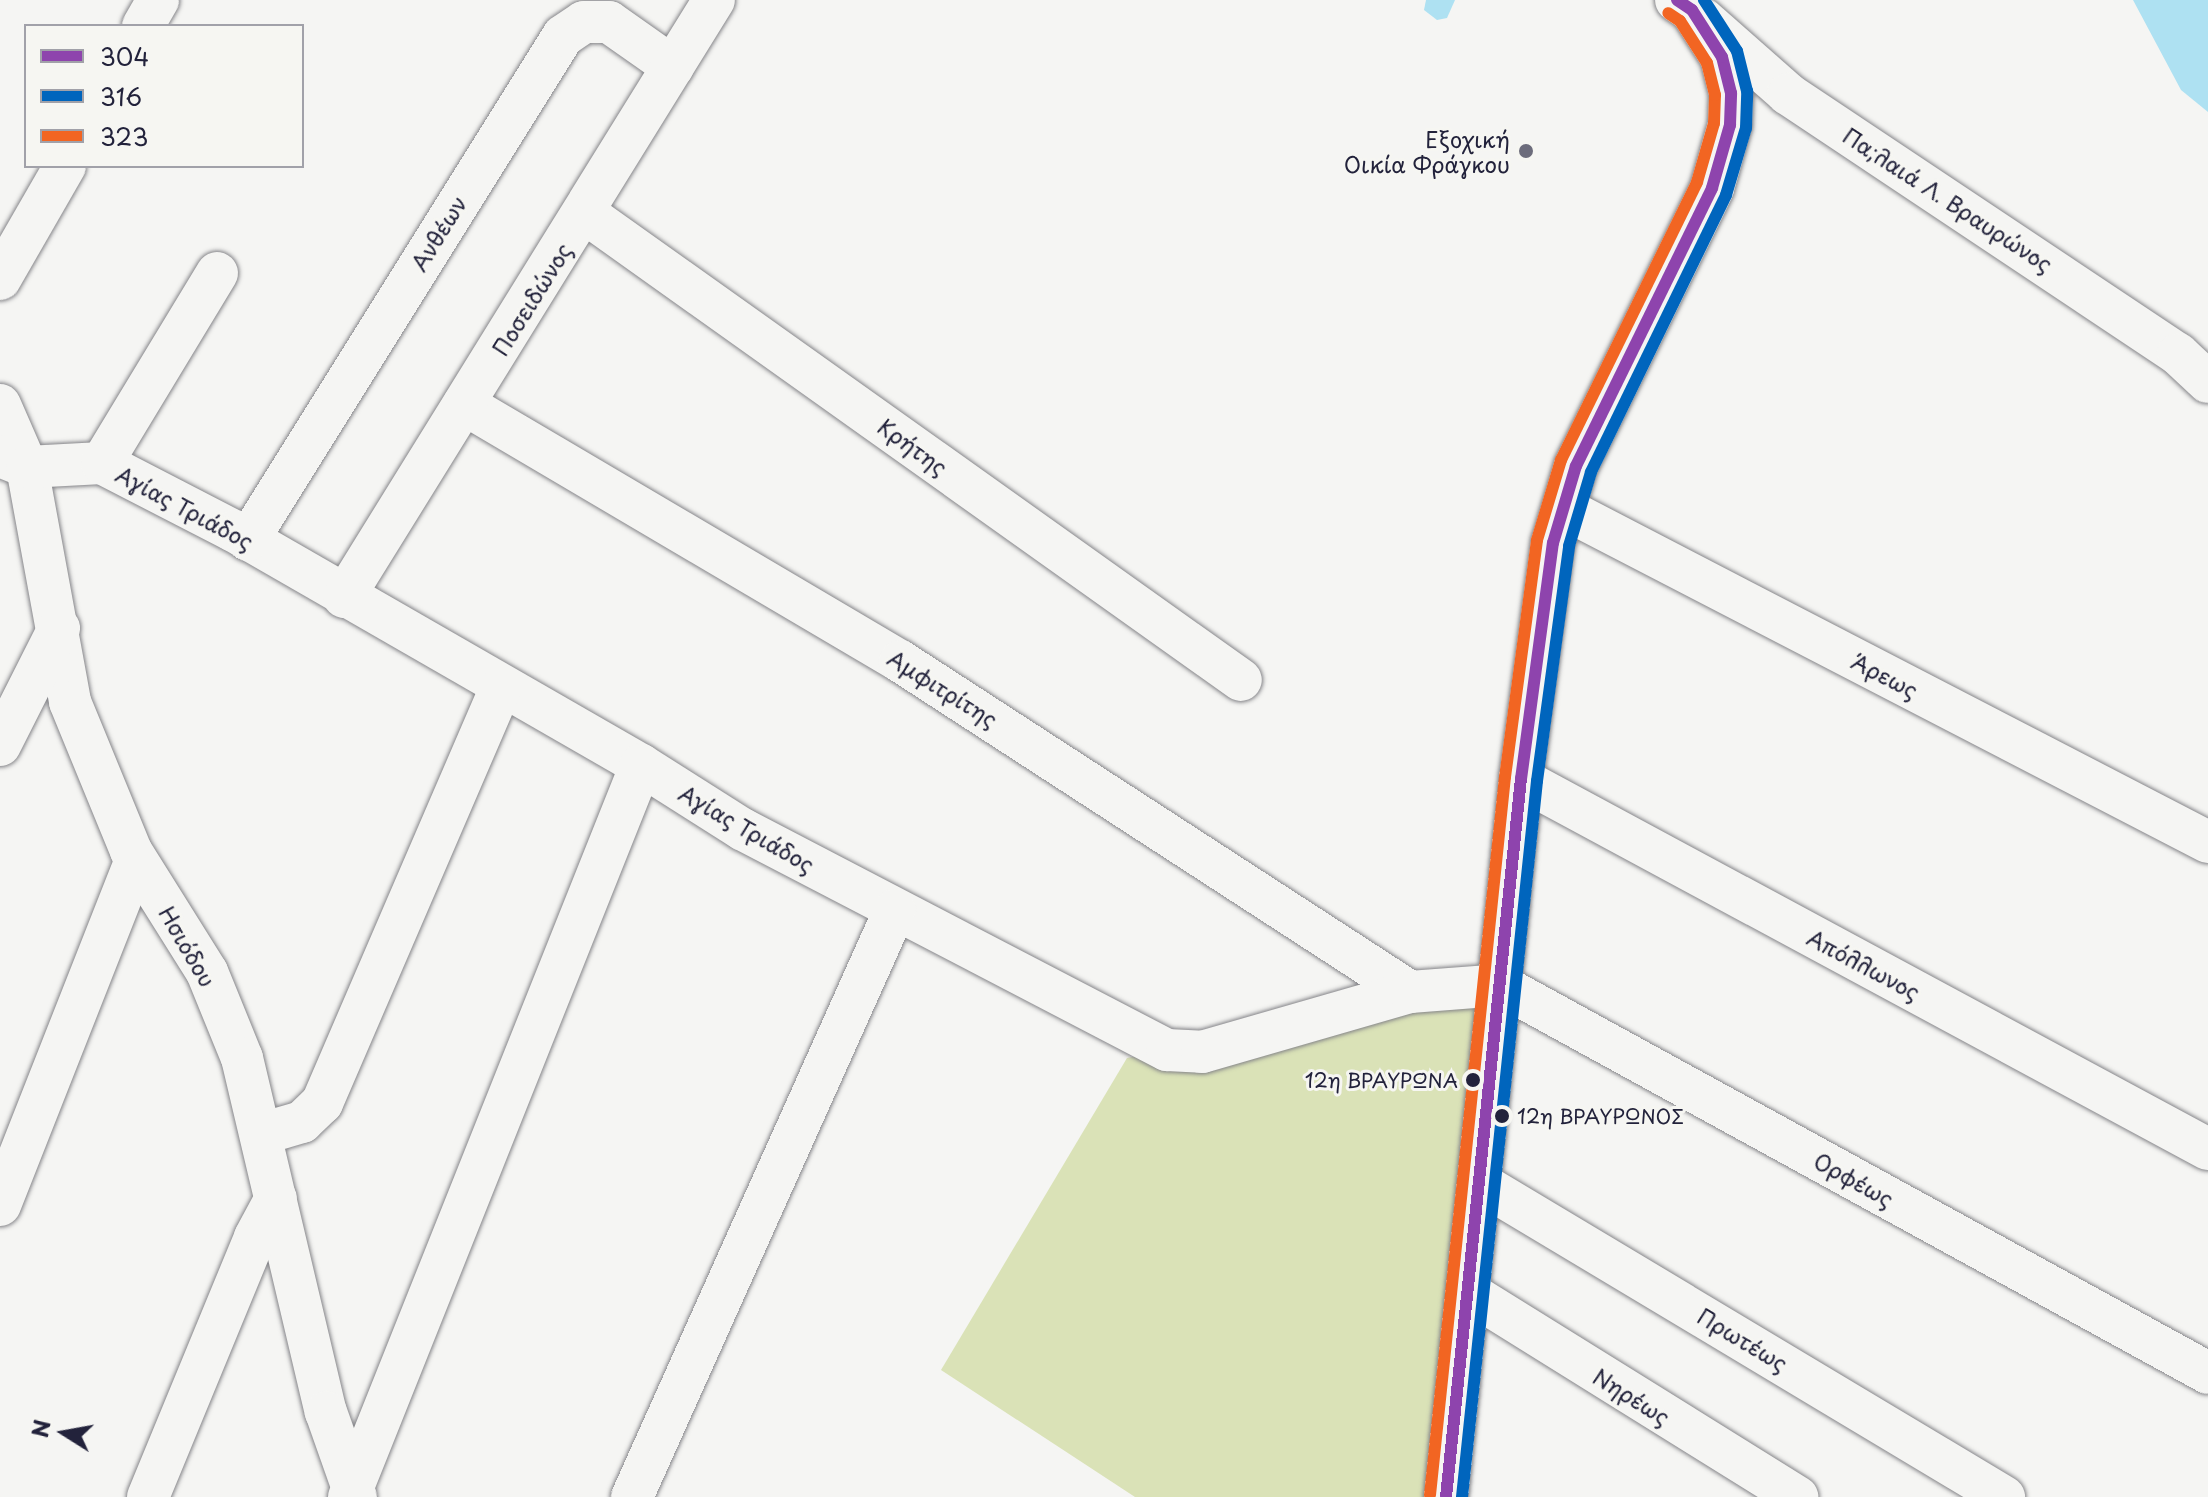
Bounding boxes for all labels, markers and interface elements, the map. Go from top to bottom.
legend [24,24,304,168]
text: 304 [100,38,149,74]
text: 316 [100,78,142,114]
text: 323 [100,118,148,154]
street label: Πα;λαιά Λ. Βραυρώνος [1838,121,2058,277]
place label: Εξοχική Οικία Φράγκου [1344,125,1510,176]
marker: Εξοχική Οικία Φράγκου [1517,142,1535,160]
street label: Ανθέων [405,191,471,275]
street label: Ποσειδώνος [486,238,576,360]
street label: Κρήτης [873,412,953,480]
street label: Αγίας Τριάδος [111,459,259,555]
street label: Αμφιτρίτης [883,644,1003,732]
street label: Άρεως [1847,647,1923,703]
street label: Αγίας Τριάδος [674,778,820,878]
street label: Ησιόδου [154,901,222,991]
street label: Απόλλωνος [1803,923,1925,1005]
place label: 12η ΒΡΑΥΡΩΝΑ [1304,1068,1458,1092]
marker: 12η ΒΡΑΥΡΩΝΑ [1465,1072,1481,1088]
place label: 12η ΒΡΑΥΡΩΝΟΣ [1517,1104,1684,1128]
marker: 12η ΒΡΑΥΡΩΝΟΣ [1494,1108,1510,1124]
street label: Ορφέως [1810,1146,1898,1212]
street label: Πρωτέως [1693,1302,1793,1376]
street label: Νηρέως [1589,1362,1675,1430]
north arrow [24,1393,104,1473]
text: N [22,1417,58,1440]

